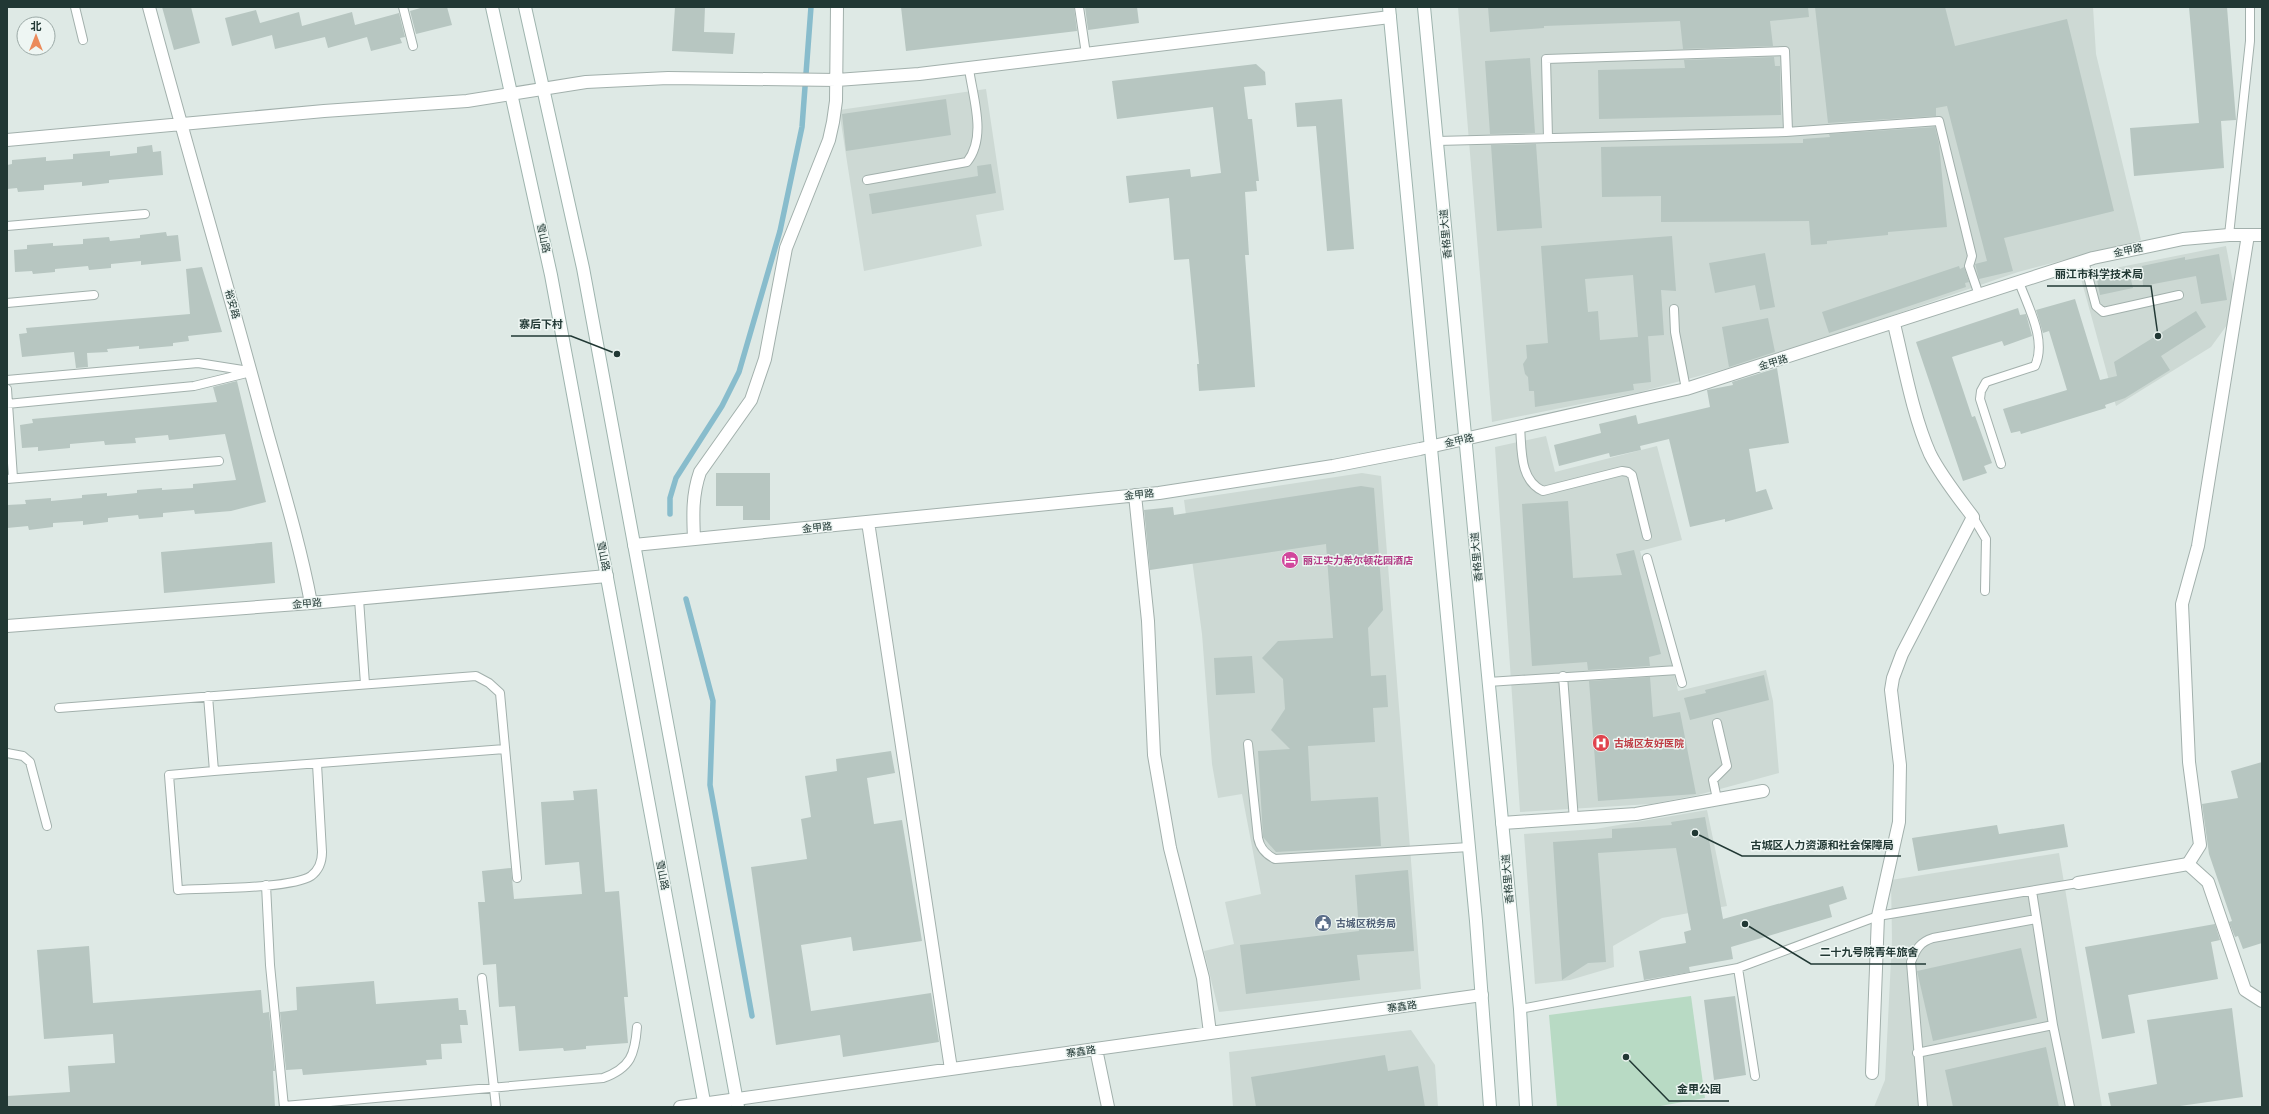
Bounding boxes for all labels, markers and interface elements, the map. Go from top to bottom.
north arrow [16,16,56,56]
text: 北 [31,19,42,33]
street label: 香格里大道 [1437,208,1454,259]
street label: 雪山路 [534,222,553,254]
street label: 金甲路 [2112,241,2144,260]
callout: 丽江市科学技术局 [2047,263,2151,286]
text: 丽江市科学技术局 [2055,267,2143,281]
street label: 裕安路 [222,288,243,320]
callout: 寨后下村 [511,313,571,336]
text: 寨后下村 [519,317,563,331]
street label: 金甲路 [1757,352,1789,373]
street label: 金甲路 [1443,431,1475,450]
street label: 金甲路 [1123,486,1155,503]
street label: 金甲路 [801,519,833,536]
street label: 香格里大道 [1468,531,1485,582]
street label: 雪山路 [594,540,613,572]
hotel icon: 丽江实力希尔顿花园酒店 [1280,550,1300,570]
place label: 丽江实力希尔顿花园酒店 [1303,554,1413,567]
street label: 金甲路 [292,596,323,611]
hospital icon: 古城区友好医院 [1591,733,1611,753]
place label: 古城区友好医院 [1614,737,1684,750]
callout: 古城区人力资源和社会保障局 [1742,833,1901,856]
text: 古城区人力资源和社会保障局 [1751,838,1894,852]
street label: 香格里大道 [1499,853,1516,904]
street label: 雪山路 [653,859,672,891]
public building icon: 古城区税务局 [1313,913,1333,933]
place label: 古城区税务局 [1336,917,1396,930]
callout: 二十九号院青年旅舍 [1811,941,1926,964]
text: 二十九号院青年旅舍 [1820,945,1919,959]
street label: 寨鑫路 [1386,998,1418,1015]
street label: 寨鑫路 [1065,1043,1097,1060]
callout: 金甲公园 [1669,1078,1729,1101]
text: 金甲公园 [1677,1082,1721,1096]

